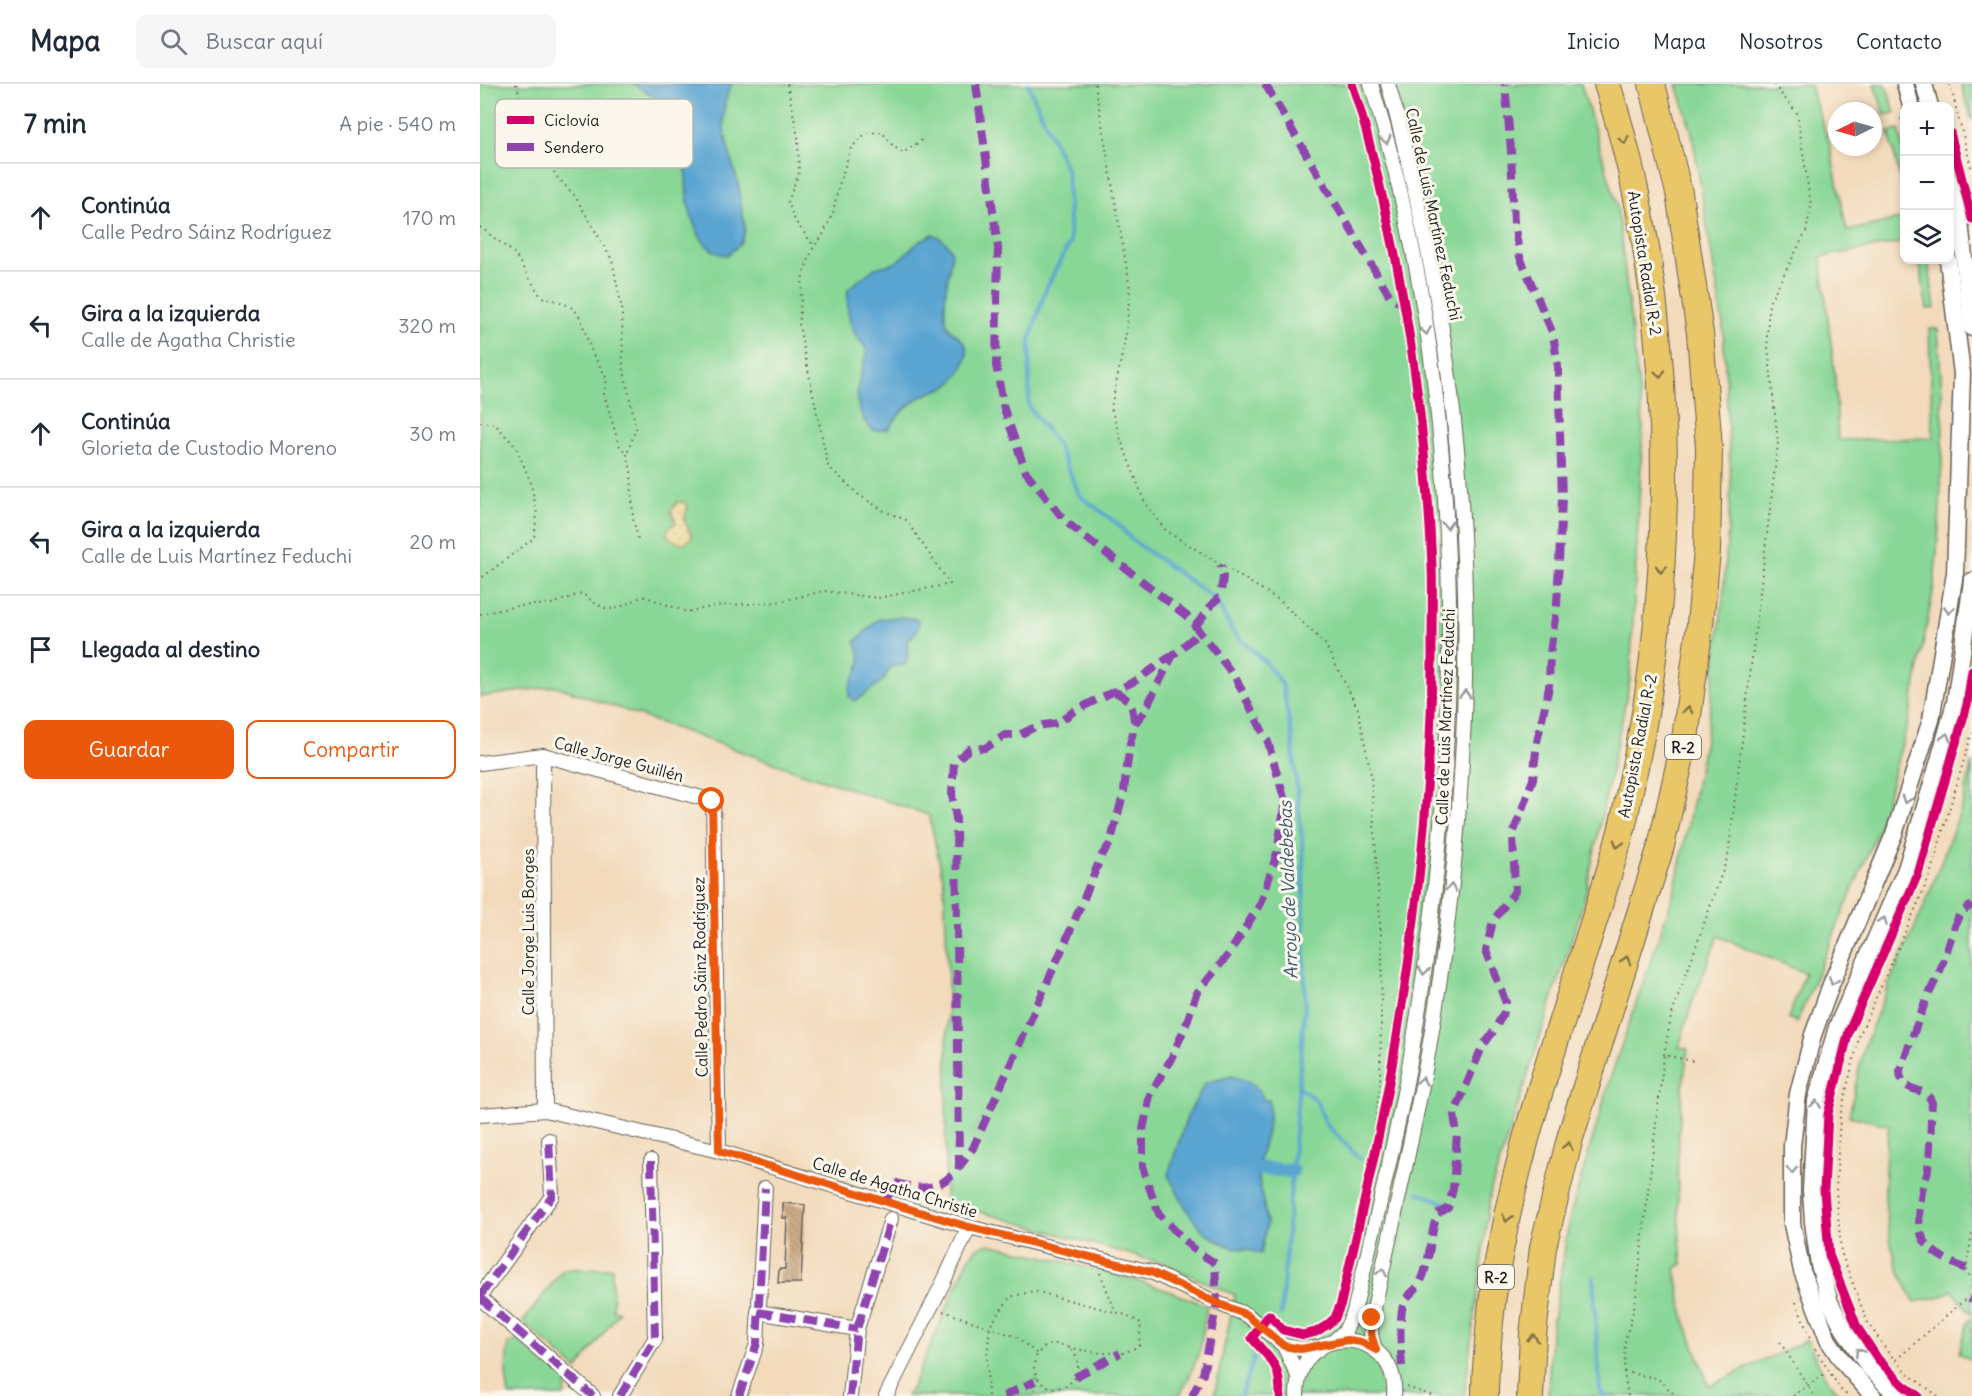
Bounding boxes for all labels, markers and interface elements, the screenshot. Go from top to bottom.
search box [136,14,556,68]
text: Mapa [30,23,100,59]
icon: search [157,25,190,58]
text: Buscar aquí [205,27,323,55]
text: Inicio [1567,28,1620,55]
text: Mapa [1653,28,1706,55]
text: Nosotros [1739,28,1823,55]
text: Contacto [1856,28,1942,55]
legend [495,99,693,168]
north arrow [1828,102,1882,156]
map controls [1900,102,1954,264]
button: + [1900,102,1954,156]
street label: Calle de Luis Martínez Feduchi [1402,106,1466,322]
text: 7 min [24,107,87,140]
text: Ciclovía [544,110,599,130]
text: A pie · 540 m [339,111,456,136]
one-way arrow [1379,135,1392,145]
one-way arrow [1616,135,1629,145]
text: Sendero [544,137,604,157]
button: − [1900,156,1954,210]
street label: Autopista Radial R-2 [1624,189,1666,337]
text: Continúa [81,191,170,219]
icon: ahead [24,201,57,234]
text: 170 m [403,205,456,230]
button: layers [1900,210,1954,264]
text: Calle Pedro Sáinz Rodríguez [81,219,332,244]
text: Gira a la izquierda [81,299,260,327]
icon: left [24,309,57,342]
text: 320 m [398,313,456,338]
one-way arrow [1419,326,1432,336]
text: Calle de Agatha Christie [81,327,295,352]
one-way arrow [1653,369,1666,379]
text: Continúa [81,407,170,435]
icon: ahead [24,417,57,450]
text: 30 m [409,421,456,446]
text: Glorieta de Custodio Moreno [81,435,337,460]
text: Gira a la izquierda [81,515,260,543]
one-way arrow [1440,520,1453,529]
icon: left [24,525,57,558]
text: 20 m [410,529,456,554]
text: Calle de Luis Martínez Feduchi [81,543,352,568]
one-way arrow [1655,564,1668,573]
one-way arrow [1944,606,1956,615]
street label: Calle de Luis Martínez Feduchi [1431,608,1459,826]
icon: arrive [24,633,57,666]
text: Llegada al destino [81,635,260,663]
street label: Autopista Radial R-2 [1613,672,1661,820]
one-way arrow [1459,690,1471,699]
one-way arrow [1682,705,1694,715]
button: Guardar [24,720,234,779]
button: Compartir [246,720,456,779]
street label: Calle Jorge Guillén [552,732,686,786]
one-way arrow [1939,732,1951,743]
road number: R-2 [1665,735,1701,759]
route start [698,787,724,813]
one-way arrow [1900,794,1913,805]
water label: Arroyo de Valdebebas [1273,799,1303,980]
one-way arrow [1612,839,1625,849]
street label: Calle Jorge Luis Borges [518,848,538,1016]
street label: Calle Pedro Sáinz Rodríguez [688,876,712,1078]
one-way arrow [1444,884,1457,893]
one-way arrow [1875,917,1887,928]
one-way arrow [1619,955,1631,966]
one-way arrow [1418,965,1431,975]
one-way arrow [1828,974,1840,985]
one-way arrow [1415,1077,1428,1087]
one-way arrow [1810,1099,1822,1109]
one-way arrow [1560,1141,1573,1151]
street label: Calle de Agatha Christie [810,1152,980,1222]
one-way arrow [1786,1166,1798,1175]
one-way arrow [1501,1213,1514,1223]
road number: R-2 [1478,1265,1514,1289]
one-way arrow [1375,1267,1388,1277]
route end [1358,1304,1384,1330]
one-way arrow [1527,1333,1540,1342]
one-way arrow [1855,1348,1866,1359]

